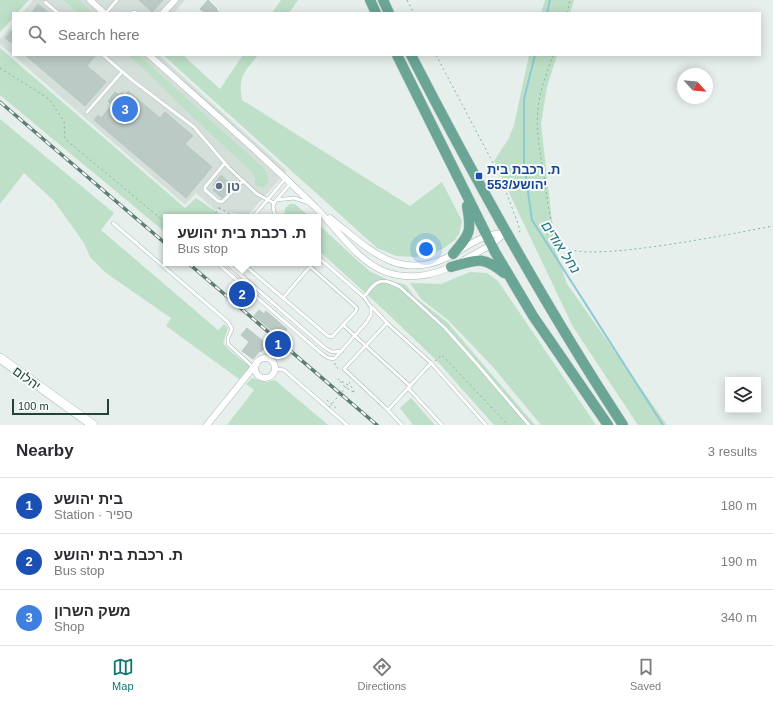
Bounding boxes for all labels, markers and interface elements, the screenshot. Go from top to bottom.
search box [12,12,761,56]
icon: search [26,23,48,45]
text: Search here [58,26,140,43]
north arrow [677,68,713,104]
pin: 3 [112,94,138,124]
place label: ת. רכבת בית יהושע/553 [487,162,560,192]
marker: ת. רכבת בית יהושע/553 [474,171,484,181]
place label: טן [227,179,240,194]
marker: טן [214,181,224,191]
popup [163,214,321,266]
water label: נחל אודים [538,218,584,276]
text: ת. רכבת בית יהושע [177,224,307,241]
your location [416,239,436,259]
text: Bus stop [177,241,228,256]
pin: 2 [229,279,255,309]
pin: 1 [265,329,291,359]
street label: יהלום [10,363,43,393]
map controls [725,377,761,413]
button: layers [725,377,761,413]
scale bar [12,397,109,416]
text: 100 m [18,400,49,412]
text: Nearby [16,441,74,460]
text: 3 results [708,444,757,459]
text: בית יהושע [54,490,123,507]
text: 1 [25,498,33,513]
text: 180 m [721,498,757,513]
text: Station · ספיר [54,507,133,522]
text: ת. רכבת בית יהושע [54,546,183,563]
text: 2 [25,554,33,569]
text: 190 m [721,554,757,569]
text: Bus stop [54,563,105,578]
text: משק השרון [54,602,131,619]
text: 3 [25,610,33,625]
text: 340 m [721,610,757,625]
text: Shop [54,619,84,634]
tab: Map [112,656,134,692]
tab: Directions [357,656,406,692]
tab: Saved [630,656,661,692]

